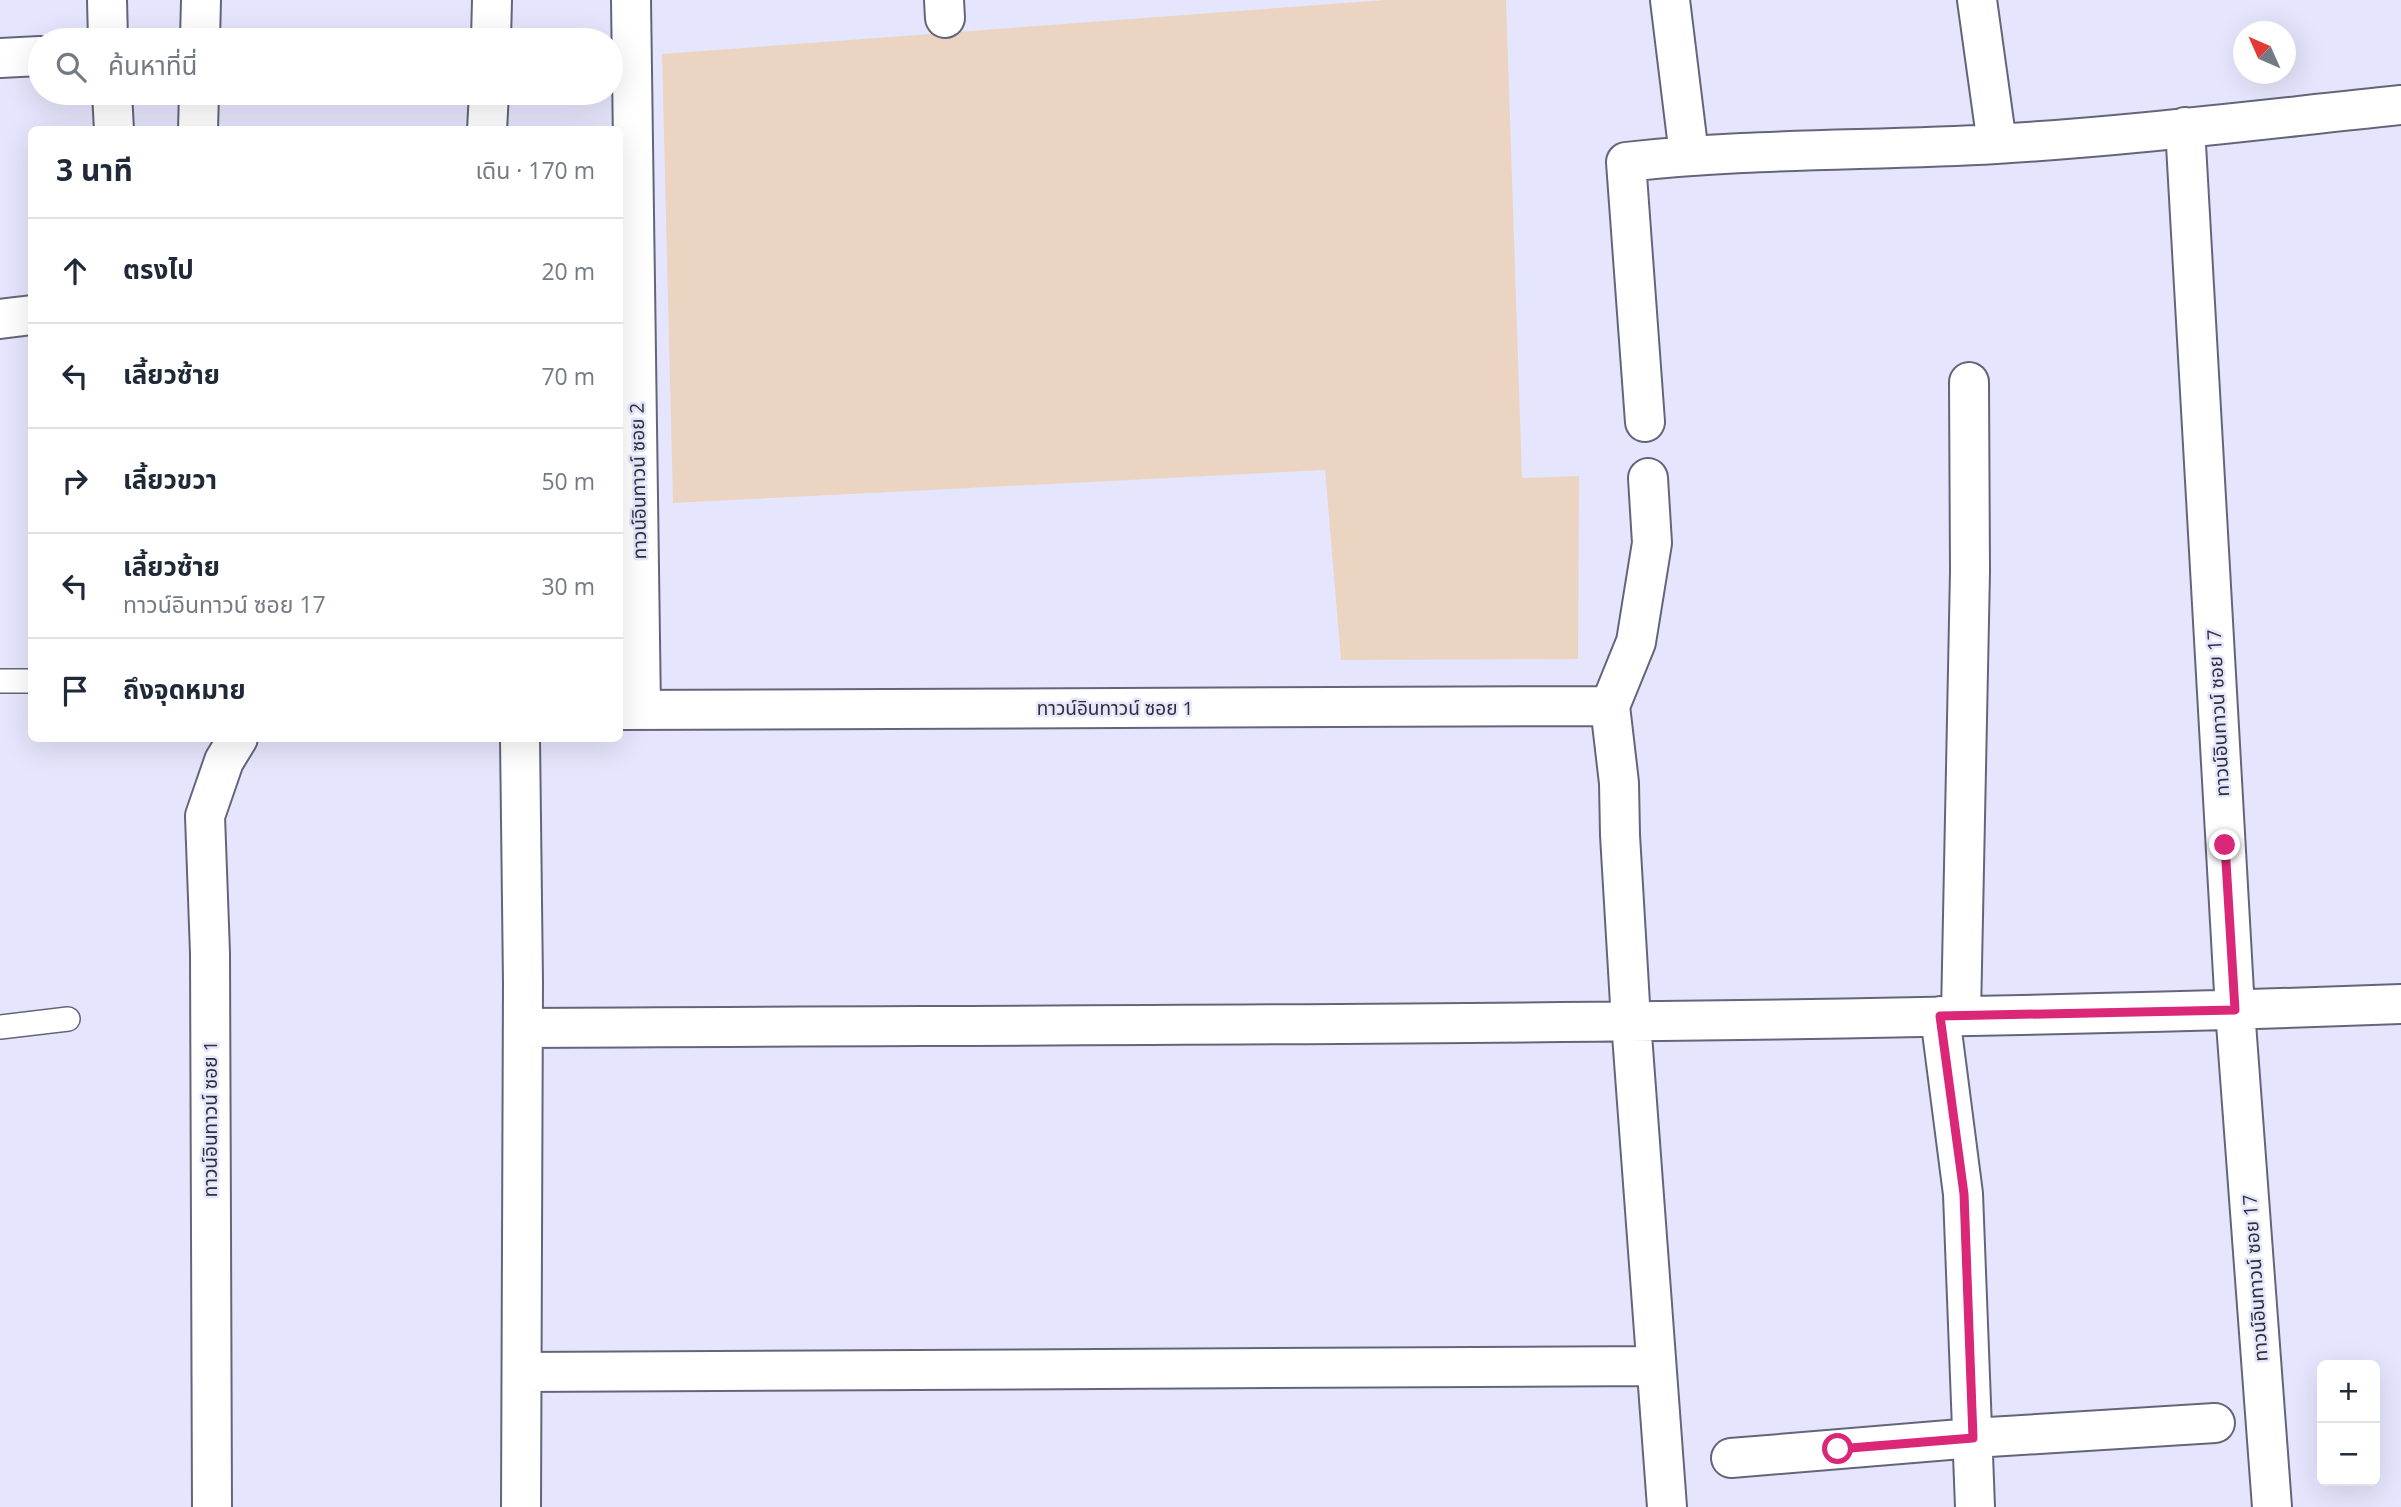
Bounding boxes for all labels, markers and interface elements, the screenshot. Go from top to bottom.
north arrow [2233,21,2296,84]
search box [28,28,623,105]
text: ค้นหาที่นี่ [108,47,198,83]
icon: search [52,48,90,86]
text: 3 นาที [56,149,133,190]
text: เดิน · 170 m [475,154,595,186]
text: ตรงไป [123,251,194,287]
icon: ahead [56,252,94,290]
text: 20 m [541,255,595,287]
text: เลี้ยวซ้าย [123,356,220,392]
icon: left [56,357,94,395]
text: 70 m [541,360,595,392]
street label: ทาวน์อินทาวน์ ซอย 2 [624,402,652,560]
text: เลี้ยวขวา [123,461,217,497]
icon: right [56,462,94,500]
text: 50 m [541,465,595,497]
text: เลี้ยวซ้าย [123,548,220,584]
icon: left [56,567,94,605]
text: 30 m [541,570,595,602]
text: ทาวน์อินทาวน์ ซอย 17 [123,588,326,620]
street label: ทาวน์อินทาวน์ ซอย 17 [2201,629,2235,797]
text: ถึงจุดหมาย [123,671,246,707]
icon: arrive [56,672,94,710]
street label: ทาวน์อินทาวน์ ซอย 1 [1037,695,1193,721]
route end [2209,829,2240,860]
street label: ทาวน์อินทาวน์ ซอย 1 [197,1041,223,1197]
street label: ทาวน์อินทาวน์ ซอย 17 [2236,1194,2274,1362]
map controls [2317,1360,2380,1486]
button: + [2317,1360,2380,1423]
button: − [2317,1423,2380,1486]
route start [1822,1433,1853,1464]

